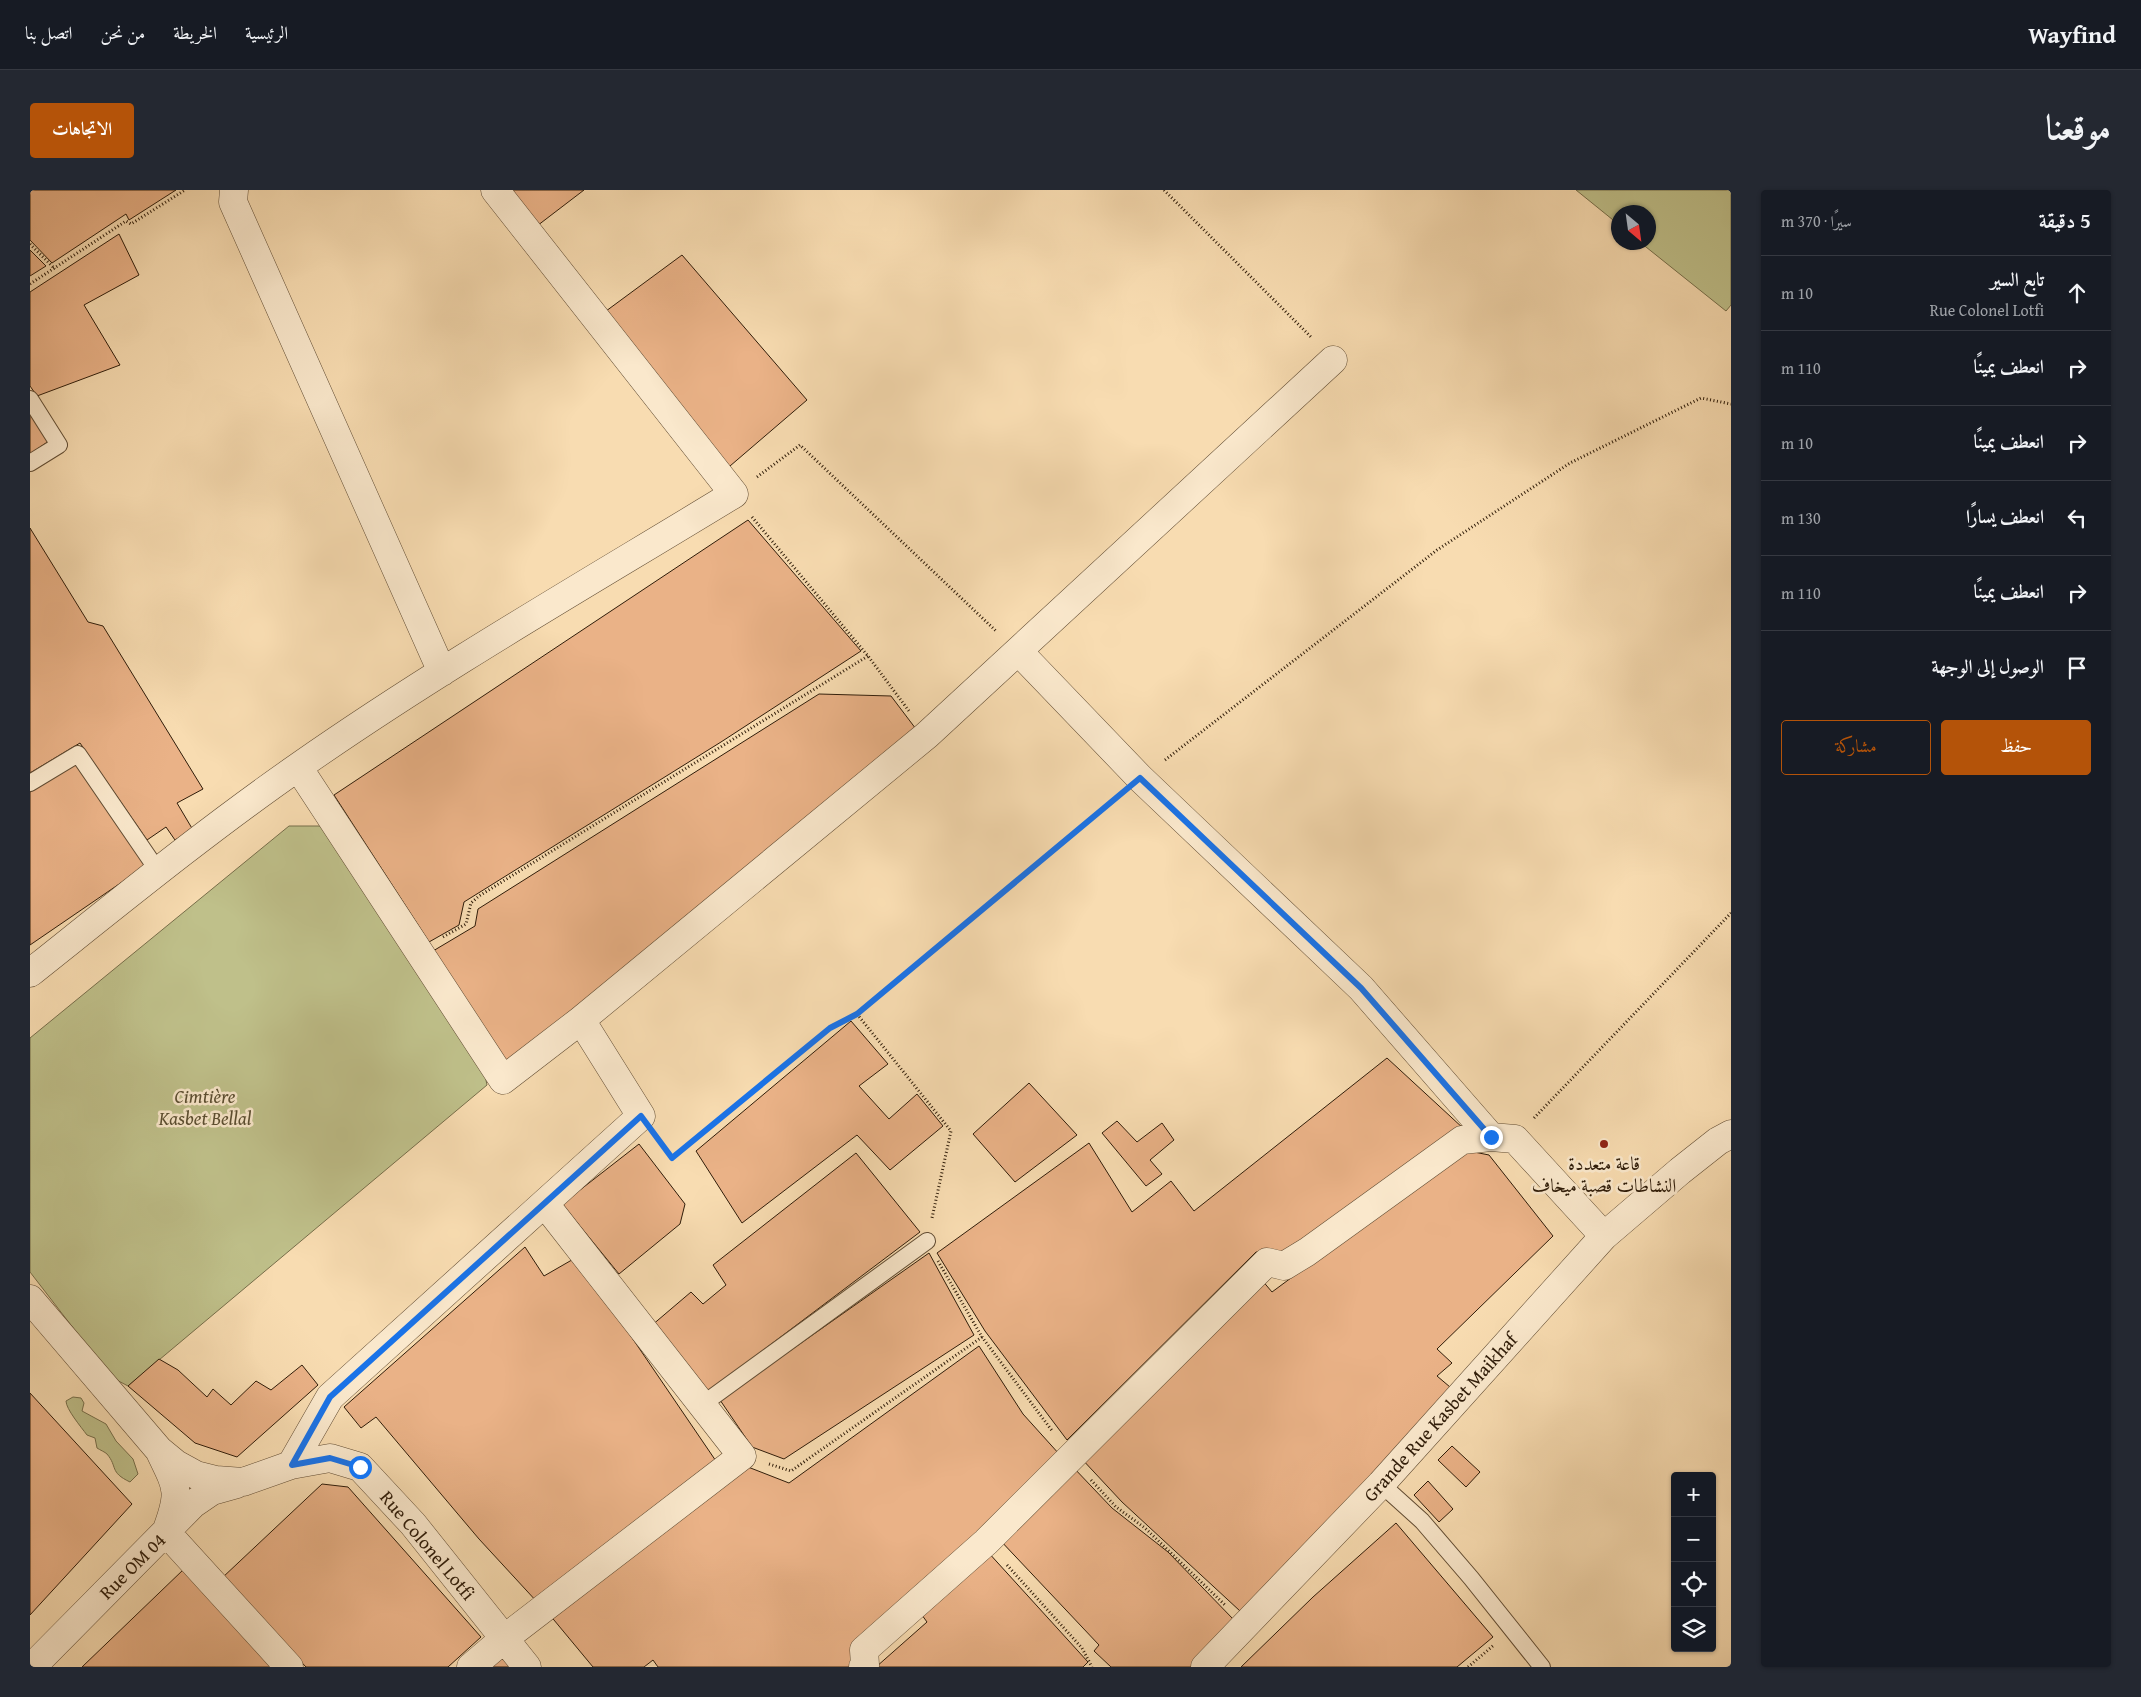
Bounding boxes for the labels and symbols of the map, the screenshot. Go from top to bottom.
north arrow [1611,205,1656,250]
park label: Cimtière Kasbet Bellal [158,1082,252,1132]
route end [1480,1126,1503,1149]
marker: قاعة متعددة النشاطات قصبة ميخاف [1598,1138,1610,1150]
place label: قاعة متعددة النشاطات قصبة ميخاف [1532,1149,1676,1199]
street label: Grande Rue Kasbet Maikhaf [1356,1325,1525,1508]
route start [349,1456,372,1479]
street label: Rue Colonel Lotfi [374,1484,482,1606]
street label: Rue OM 04 [92,1526,172,1606]

